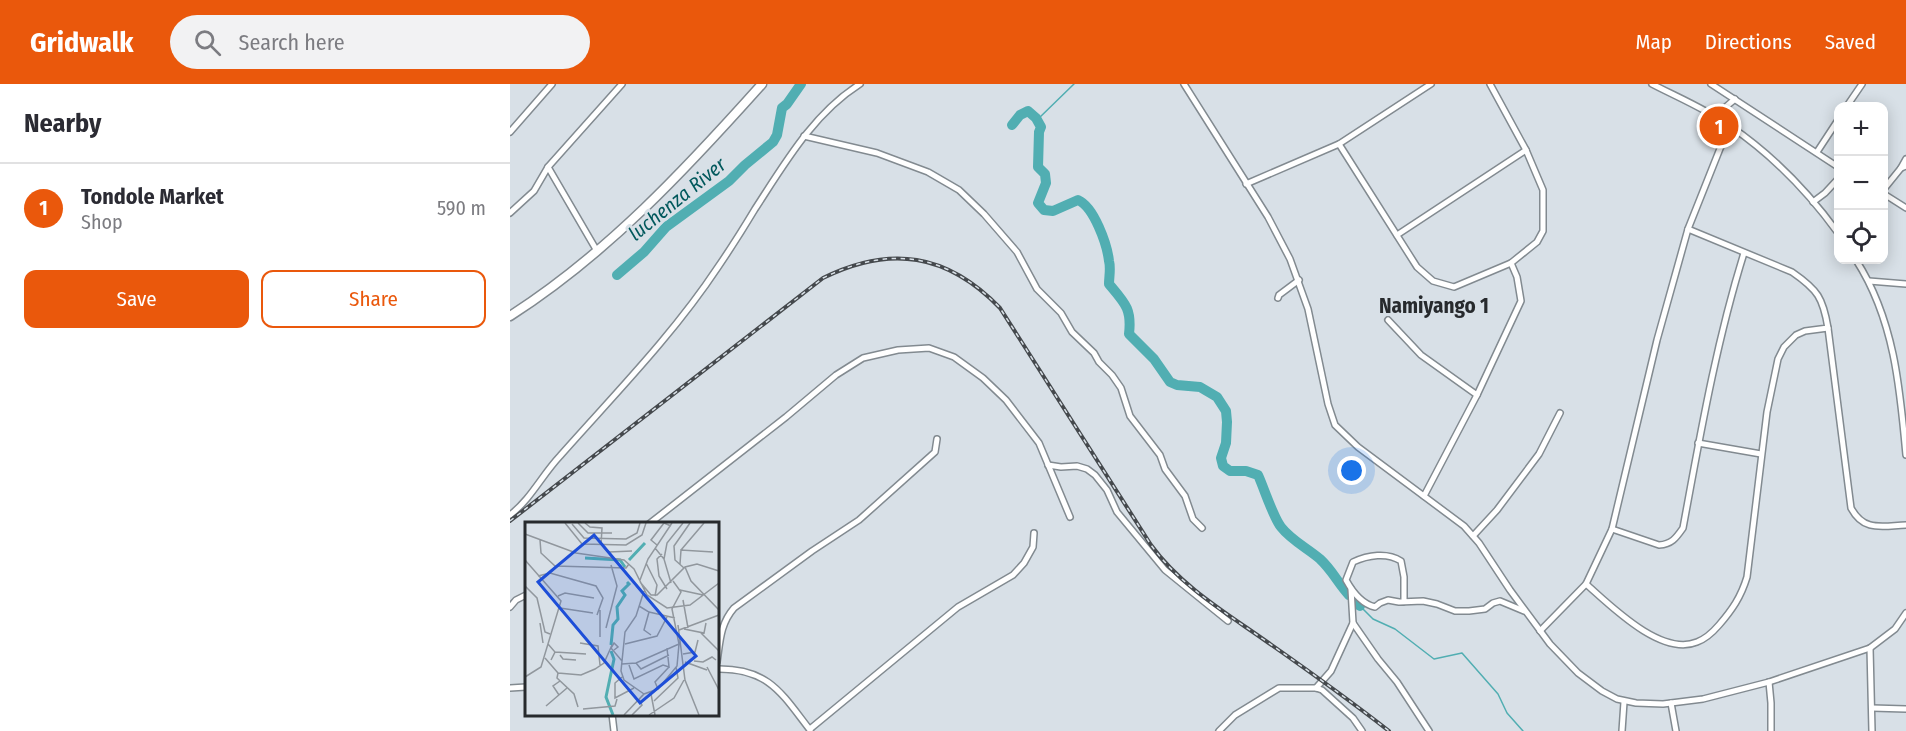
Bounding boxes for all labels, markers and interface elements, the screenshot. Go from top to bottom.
search box [170,15,590,69]
text: Gridwalk [30,26,134,59]
icon: search [191,26,224,59]
text: Search here [239,29,345,56]
text: Map [1635,29,1672,55]
text: Directions [1705,29,1792,55]
text: Saved [1825,29,1876,55]
map controls [1834,102,1888,264]
button: + [1834,102,1888,156]
pin: 1 [1700,104,1738,148]
text: Nearby [24,108,101,139]
water label: luchenza River [623,152,731,246]
button: − [1834,156,1888,210]
text: Tondole Market [81,183,224,210]
text: 1 [39,196,48,220]
text: 590 m [437,196,486,220]
text: Shop [81,210,123,234]
button: locate [1834,210,1888,264]
button: Save [24,270,249,328]
button: Share [261,270,486,328]
district label: Namiyango 1 [1379,293,1489,319]
your location [1337,456,1366,485]
inset map [525,522,718,716]

